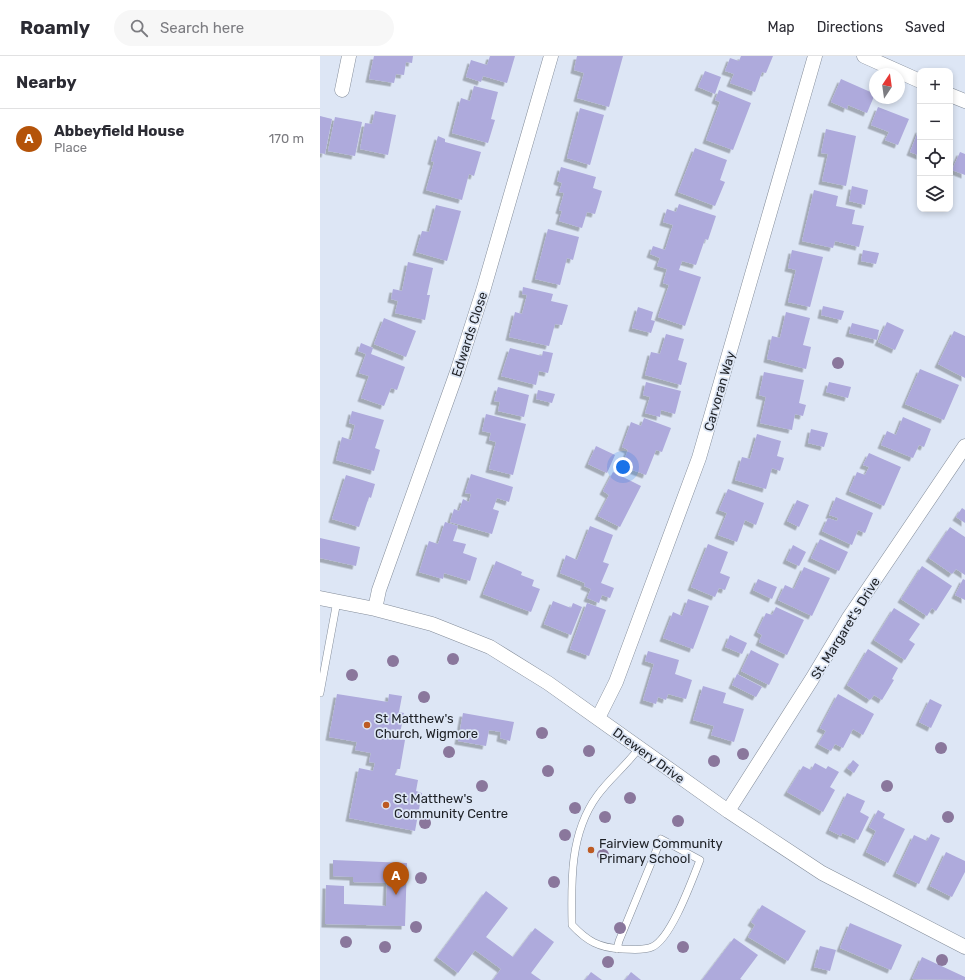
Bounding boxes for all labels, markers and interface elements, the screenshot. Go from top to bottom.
search box [114,10,394,46]
text: Roamly [20,16,90,39]
icon: search [128,17,150,39]
text: Search here [160,19,244,37]
text: Map [768,19,795,36]
text: Directions [817,19,883,36]
text: Saved [905,19,945,36]
north arrow [869,68,905,104]
map controls [917,68,953,212]
button: + [917,68,953,104]
text: Nearby [16,72,77,92]
button: − [917,104,953,140]
text: Abbeyfield House [54,122,184,140]
text: A [24,131,34,146]
text: 170 m [269,131,304,146]
text: Place [54,140,87,155]
button: locate [917,140,953,176]
button: layers [917,176,953,212]
street label: Edwards Close [449,290,490,379]
street label: Carvoran Way [701,349,738,433]
your location [613,457,633,477]
street label: St. Margaret's Drive [808,574,884,683]
place label: St Matthew's Church, Wigmore [375,711,478,742]
marker: St Matthew's Church, Wigmore [362,720,372,730]
street label: Drewery Drive [610,724,687,786]
place label: St Matthew's Community Centre [394,791,508,821]
marker: St Matthew's Community Centre [381,800,391,810]
place label: Fairview Community Primary School [599,836,723,866]
marker: Fairview Community Primary School [586,845,596,855]
pin: A [383,862,409,895]

